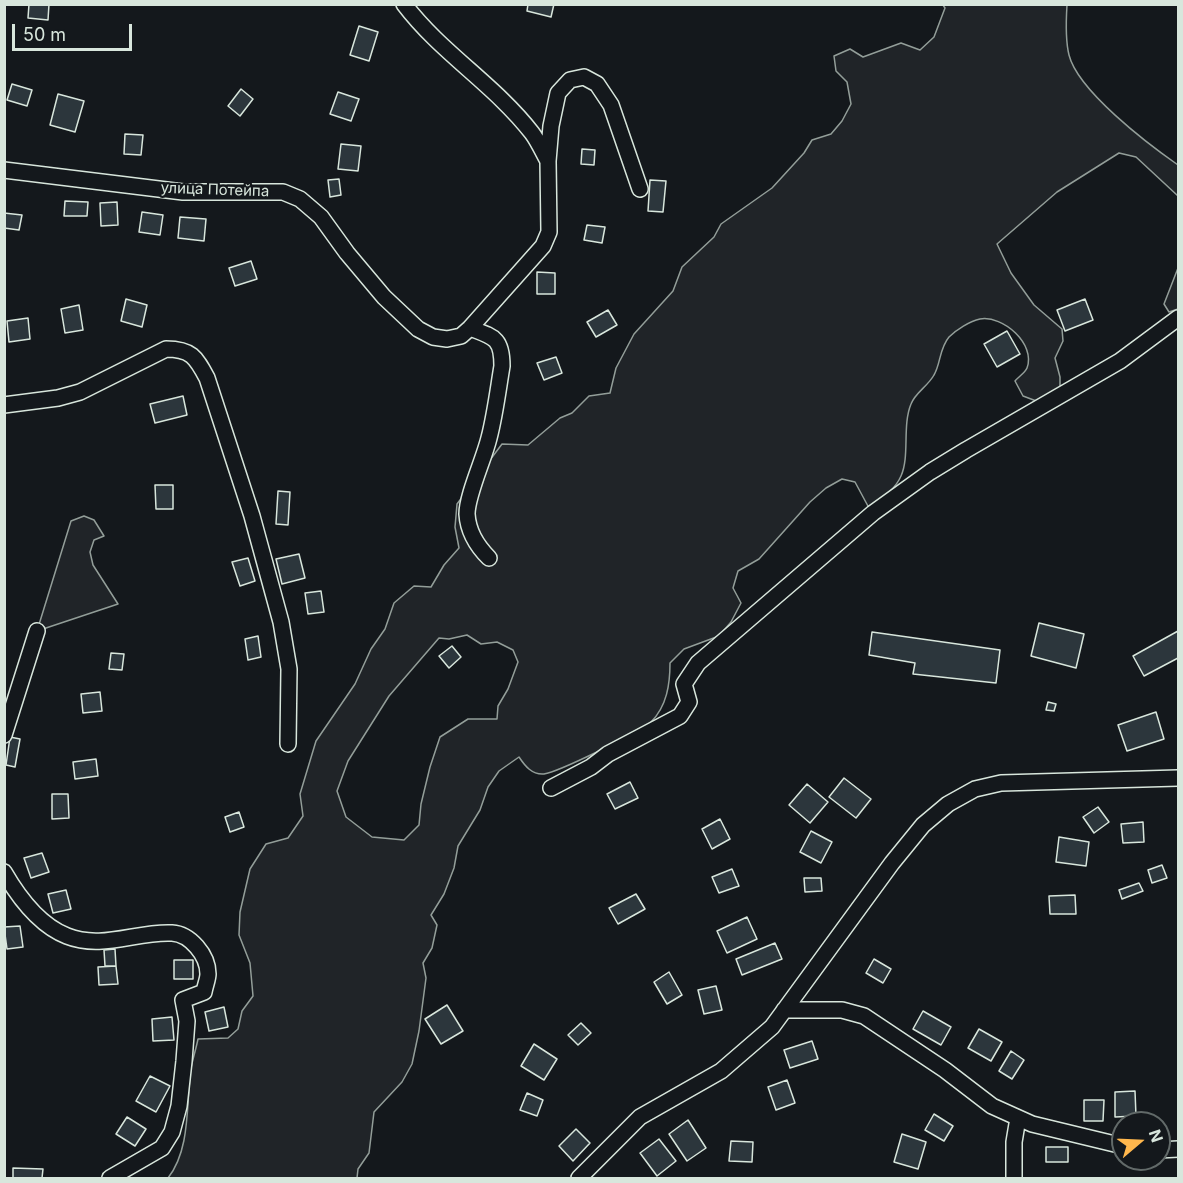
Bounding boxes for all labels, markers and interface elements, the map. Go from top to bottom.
scale bar [15,12,135,50]
text: 50 m [23,24,66,45]
street label: улица Потейпа [160,179,270,201]
north arrow [1111,1111,1171,1171]
text: N [1145,1127,1168,1145]

